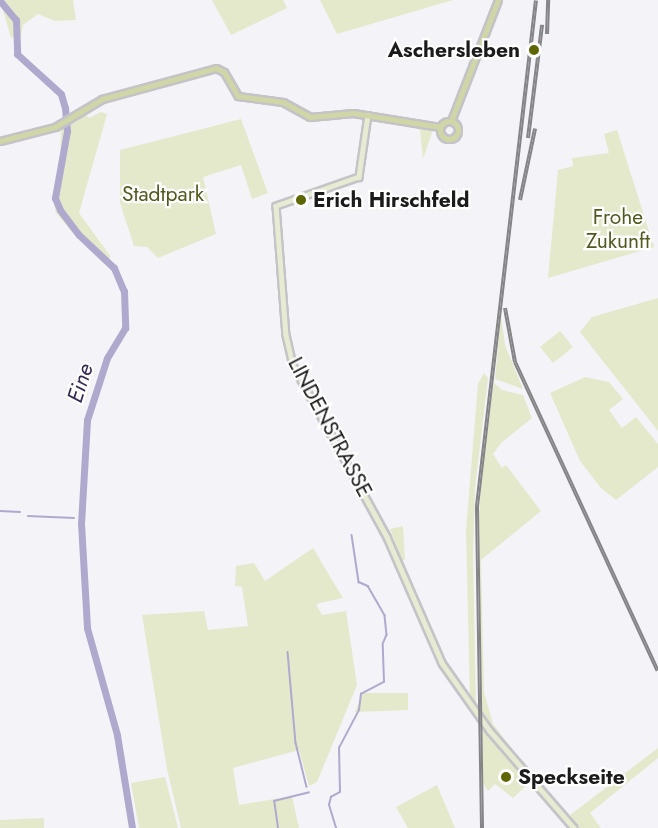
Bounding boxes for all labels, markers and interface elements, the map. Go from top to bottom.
place label: Aschersleben [388,37,520,63]
marker: Aschersleben [525,41,543,59]
park label: Stadtpark [122,181,204,207]
place label: Erich Hirschfeld [313,187,469,213]
marker: Erich Hirschfeld [294,193,308,207]
park label: Frohe Zukunft [586,204,650,254]
street label: LINDENSTRASSE [283,353,377,501]
water label: Eine [61,360,99,406]
place label: Speckseite [518,764,625,790]
marker: Speckseite [499,770,513,784]

